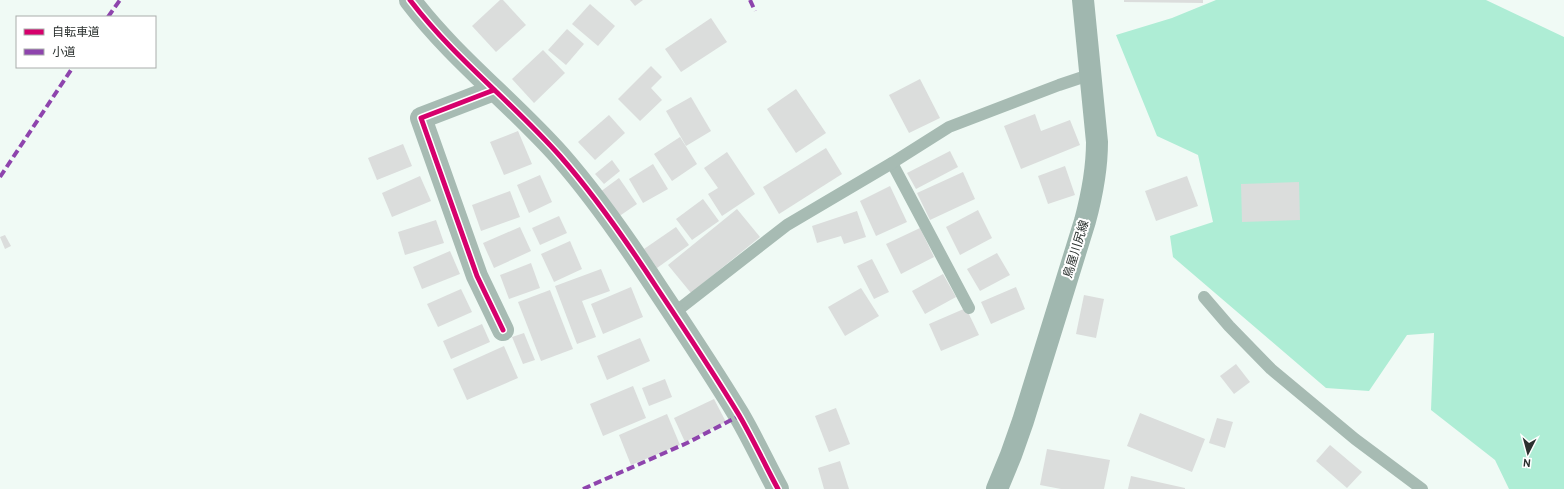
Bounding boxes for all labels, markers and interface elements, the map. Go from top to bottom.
legend [16,16,156,68]
text: 自転車道 [52,25,100,41]
text: 小道 [52,45,76,61]
street label: 鳥屋川尻線 [1061,218,1093,280]
north arrow [1508,433,1548,473]
text: N [1522,455,1532,469]

